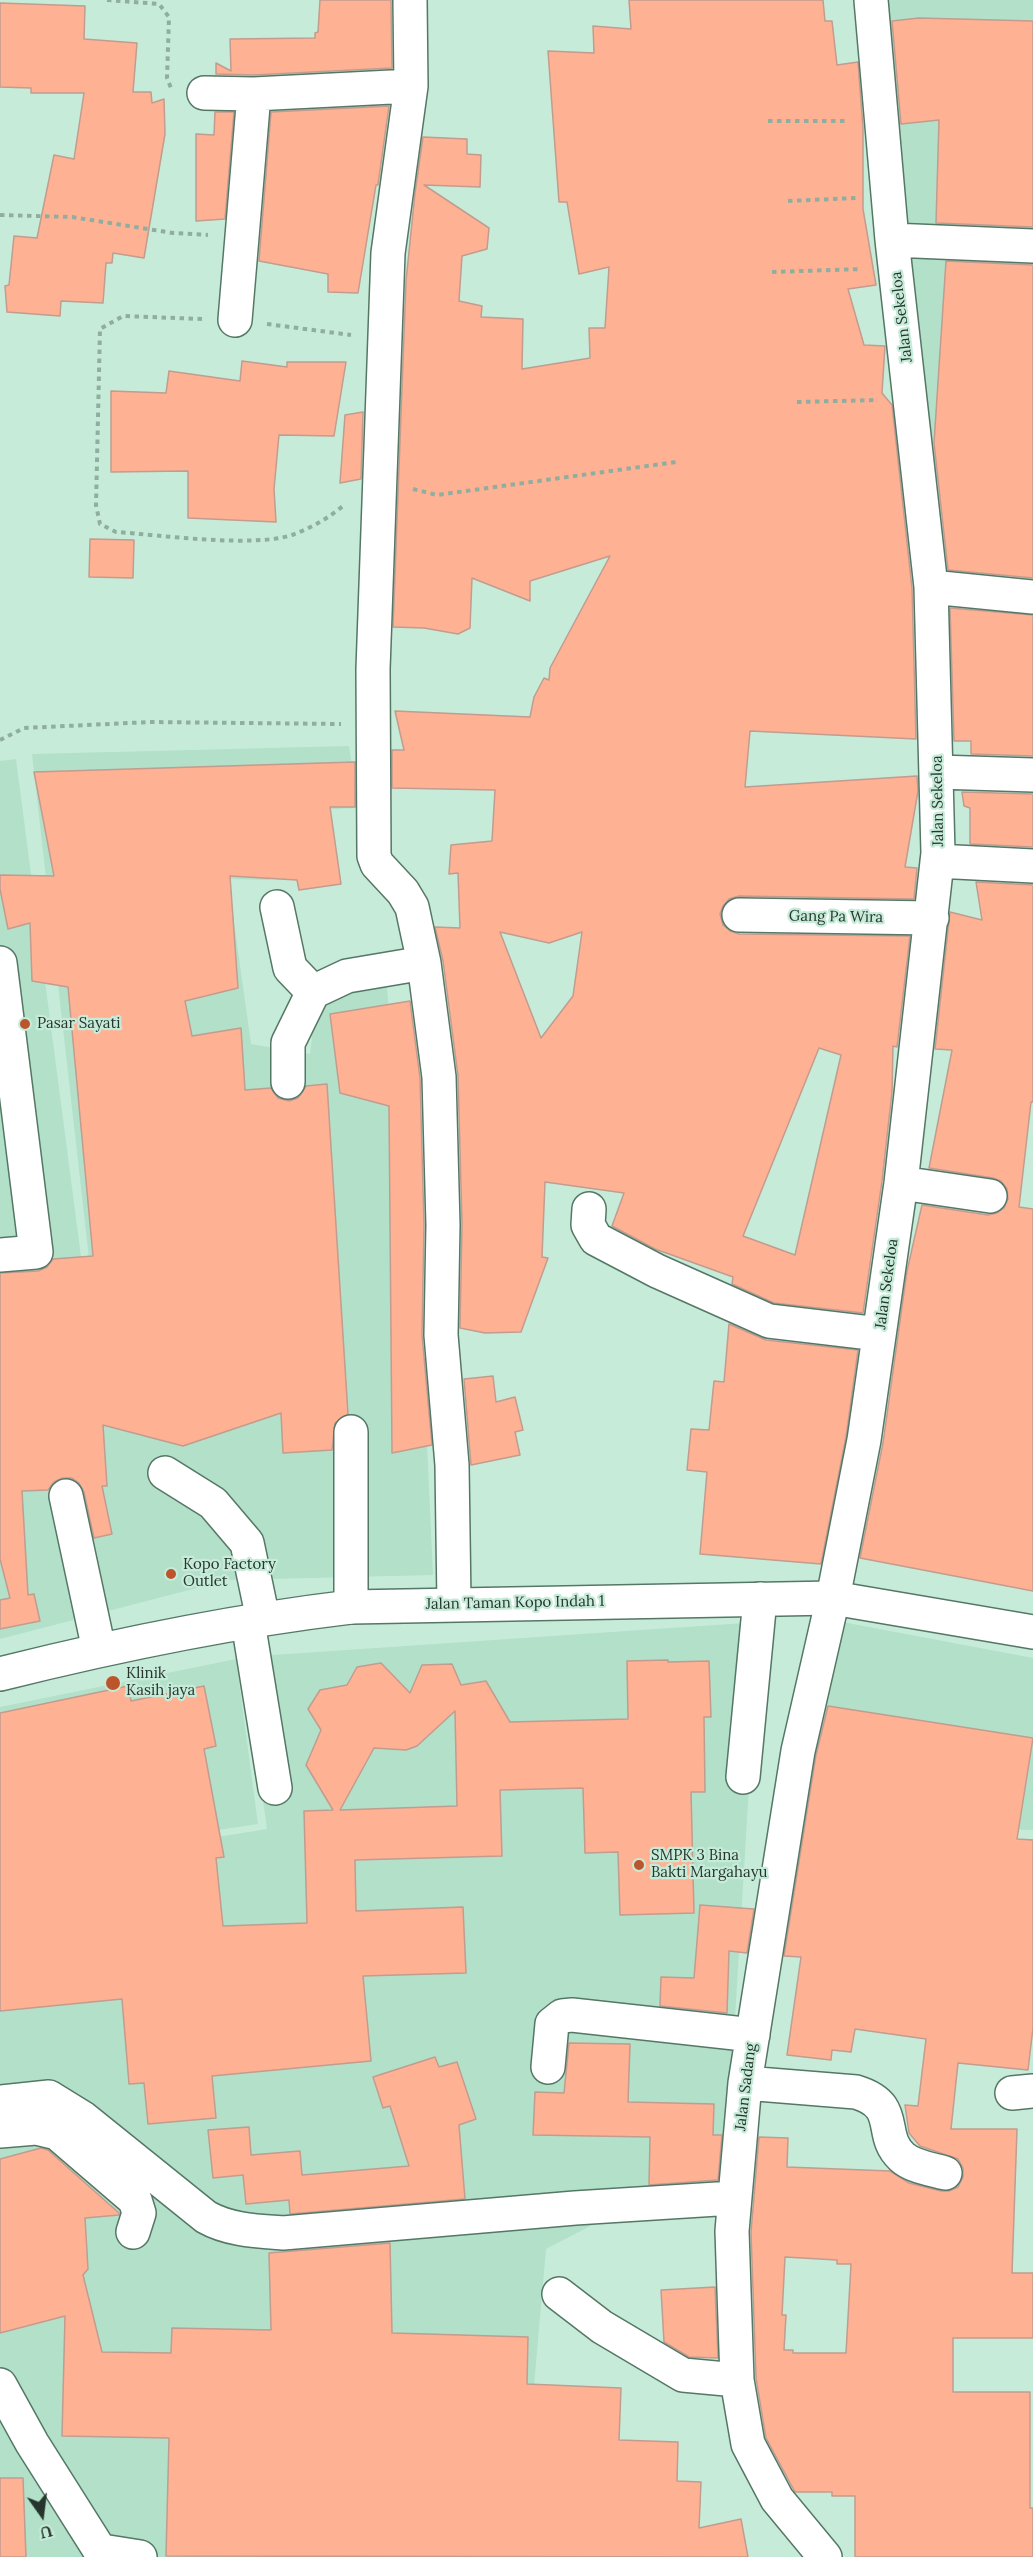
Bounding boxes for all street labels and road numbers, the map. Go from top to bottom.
street label: Jalan Sekeloa [888,271,916,363]
street label: Jalan Sekeloa [928,755,948,847]
street label: Gang Pa Wira [789,907,883,927]
street label: Jalan Sekeloa [872,1238,902,1330]
street label: Jalan Taman Kopo Indah 1 [425,1592,605,1614]
street label: Jalan Sadang [732,2042,760,2132]

